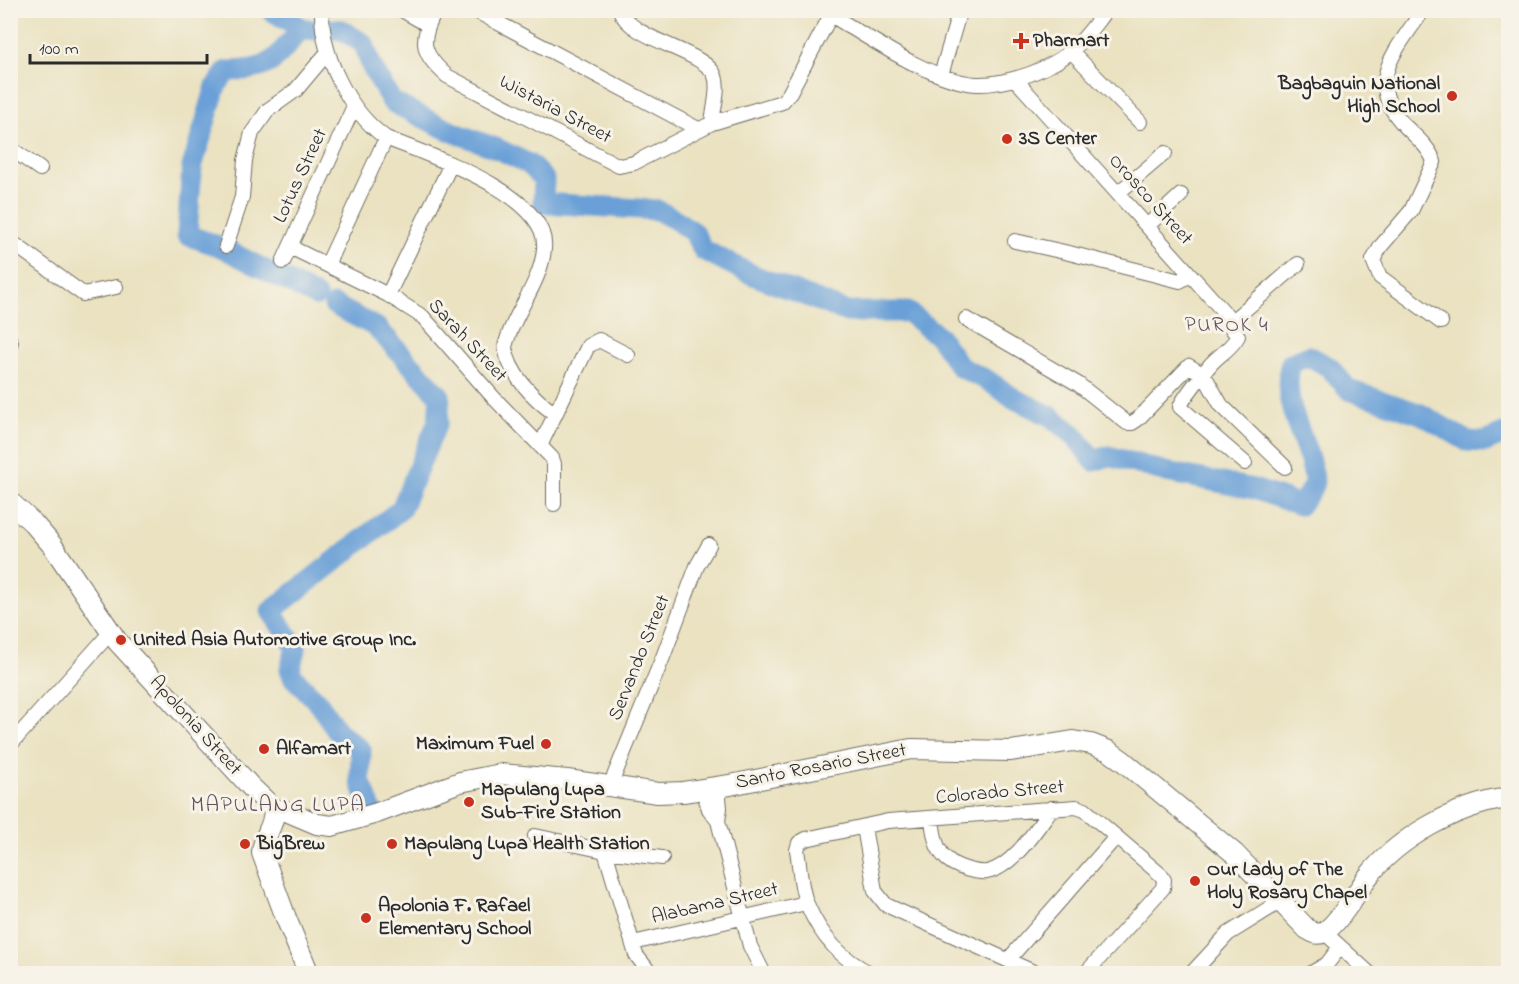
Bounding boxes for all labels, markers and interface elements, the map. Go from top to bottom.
scale bar [30,27,207,65]
place label: Pharmart [1033,27,1109,56]
marker: Pharmart [1014,34,1028,48]
text: 100 m [39,37,79,63]
street label: Wistaria Street [494,68,617,152]
place label: Bagbaguin National High School [1277,70,1440,123]
marker: Bagbaguin National High School [1445,89,1459,103]
street label: Lotus Street [266,124,336,228]
place label: 3S Center [1018,125,1098,154]
marker: 3S Center [1000,132,1014,146]
street label: Orosco Street [1101,148,1199,252]
street label: Sarah Street [420,293,514,390]
district label: PUROK 4 [1185,311,1269,341]
street label: Servando Street [602,590,679,725]
place label: United Asia Automotive Group Inc. [133,626,416,655]
marker: United Asia Automotive Group Inc. [114,633,128,647]
street label: Apolonia Street [142,669,248,783]
place label: Maximum Fuel [416,730,534,759]
place label: Alfamart [276,735,351,764]
street label: Santo Rosario Street [733,736,909,798]
marker: Maximum Fuel [539,737,553,751]
marker: Alfamart [257,742,271,756]
street label: Colorado Street [935,773,1066,813]
place label: Mapulang Lupa Sub-Fire Station [481,776,621,828]
district label: MAPULANG LUPA [191,790,365,822]
marker: Mapulang Lupa Sub-Fire Station [462,795,476,809]
place label: BigBrew [256,830,325,860]
place label: Mapulang Lupa Health Station [404,830,650,860]
marker: BigBrew [238,837,252,851]
marker: Mapulang Lupa Health Station [385,837,399,851]
place label: Our Lady of The Holy Rosary Chapel [1207,856,1367,909]
marker: Our Lady of The Holy Rosary Chapel [1188,874,1202,888]
street label: Alabama Street [649,875,782,933]
place label: Apolonia F. Rafael Elementary School [378,892,531,945]
marker: Apolonia F. Rafael Elementary School [359,911,373,925]

